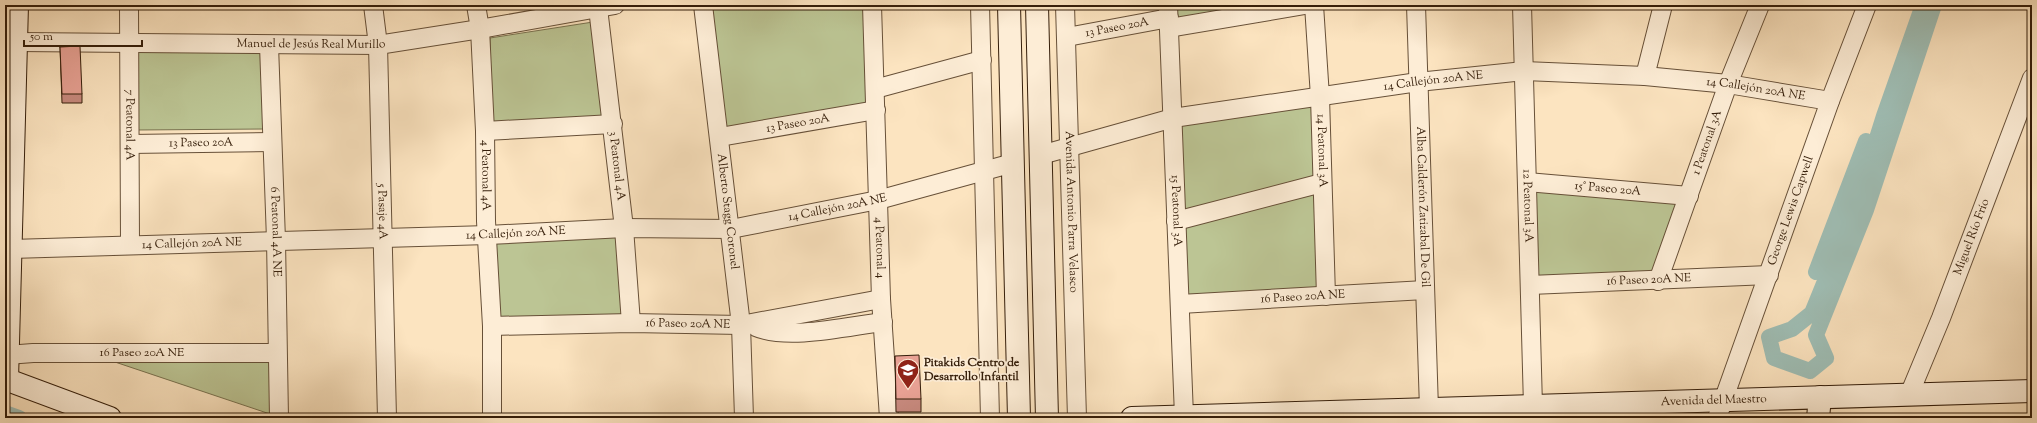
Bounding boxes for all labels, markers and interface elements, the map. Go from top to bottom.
street label: 13 Paseo 20A [1084,13,1151,42]
scale bar [24,22,142,48]
text: 50 m [29,28,53,46]
street label: Manuel de Jesús Real Murillo [236,35,387,54]
street label: 14 Callejón 20A NE [1382,66,1485,96]
street label: 14 Callejón 20A NE [1705,73,1807,106]
street label: 7 Peatonal 4A [120,90,139,161]
street label: 1 Peatonal 3A [1687,107,1727,177]
street label: 13 Paseo 20A [765,109,831,138]
street label: 14 Peatonal 3A [1312,114,1332,188]
street label: Alba Calderón Zatizabal De Gil [1411,126,1434,288]
street label: 3 Peatonal 4A [604,130,630,202]
street label: Avenida Antonio Parra Velasco [1060,131,1082,293]
street label: 13 Paseo 20A [169,134,233,152]
street label: 4 Peatonal 4A [476,140,495,211]
street label: Alberto Stagg Coronel [712,152,743,271]
street label: George Lewis Capwell [1763,153,1819,268]
street label: 12 Peatonal 3A [1518,169,1538,243]
street label: 15 Peatonal 3A [1166,175,1186,247]
street label: 15° Paseo 20A [1574,177,1642,201]
street label: 5 Pasaje 4A [372,182,392,240]
street label: 6 Peatonal 4A NE [265,186,286,278]
street label: 14 Callejón 20A NE [787,189,890,226]
street label: Miguel Río Frío [1949,196,1995,278]
street label: 4 Peatonal 4 [870,217,889,279]
street label: 14 Callejón 20A NE [466,222,567,245]
street label: 14 Callejón 20A NE [142,233,243,254]
street label: 16 Paseo 20A NE [1606,269,1692,291]
street label: 16 Paseo 20A NE [1260,286,1346,308]
street label: 16 Paseo 20A NE [645,314,731,334]
street label: 16 Paseo 20A NE [100,344,185,362]
place label: Pitakids Centro de Desarrollo Infantil [923,354,1020,386]
school or university icon: Pitakids Centro de Desarrollo Infantil [895,357,921,390]
street label: Avenida del Maestro [1660,390,1767,411]

